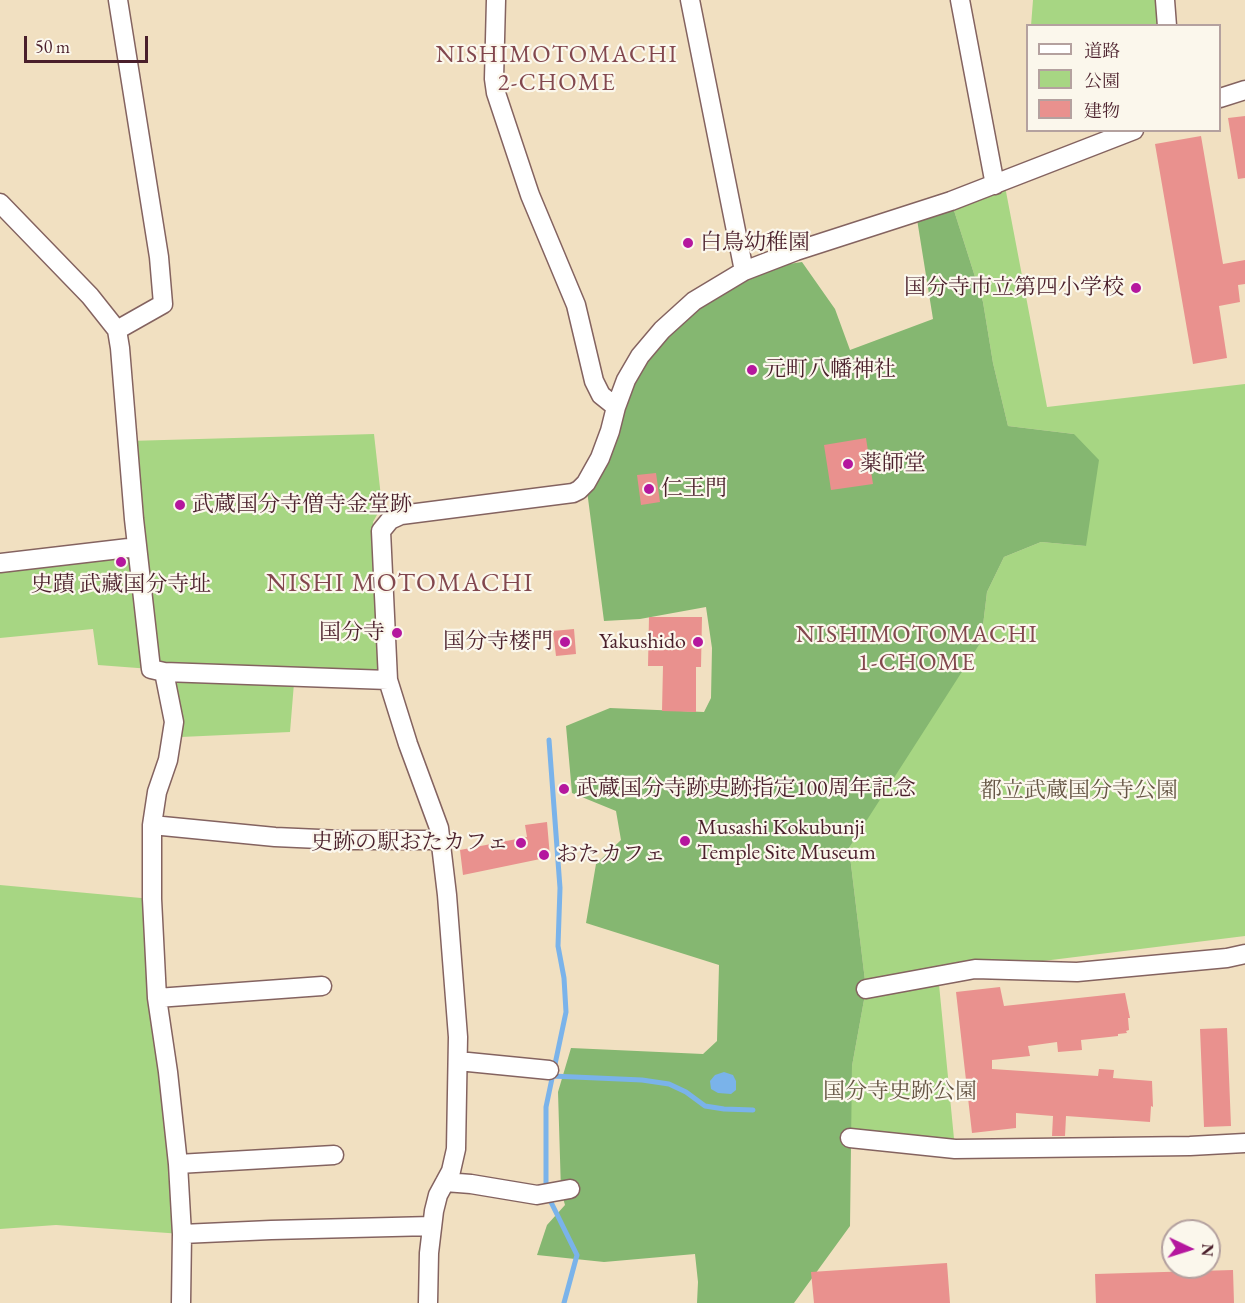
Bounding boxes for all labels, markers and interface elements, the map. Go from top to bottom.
scale bar [27,24,152,62]
legend [1026,24,1221,132]
text: 50 m [35,35,70,58]
text: 道路 [1084,39,1120,62]
district label: NISHIMOTOMACHI 2-CHOME [436,41,678,97]
text: 公園 [1084,69,1120,92]
text: 建物 [1084,99,1120,122]
place label: 白鳥幼稚園 [700,230,810,256]
marker: 白鳥幼稚園 [681,236,695,250]
place label: 国分寺市立第四小学校 [904,275,1124,301]
marker: 国分寺市立第四小学校 [1129,281,1143,295]
place label: 元町八幡神社 [764,357,896,383]
marker: 元町八幡神社 [745,363,759,377]
place label: 薬師堂 [860,451,926,477]
marker: 薬師堂 [841,457,855,471]
place label: 仁王門 [661,476,727,502]
marker: 仁王門 [642,482,656,496]
place label: 武蔵国分寺僧寺金堂跡 [192,492,412,518]
marker: 武蔵国分寺僧寺金堂跡 [173,498,187,512]
marker: 史蹟 武藏国分寺址 [114,555,128,569]
district label: NISHI MOTOMACHI [266,568,534,600]
place label: 史蹟 武藏国分寺址 [31,572,211,598]
place label: 国分寺 [319,620,385,646]
district label: NISHIMOTOMACHI 1-CHOME [796,621,1038,677]
marker: 国分寺 [390,626,404,640]
place label: 国分寺楼門 [443,629,553,655]
place label: Yakushido [599,629,686,655]
marker: 国分寺楼門 [558,635,572,649]
marker: Yakushido [691,635,705,649]
place label: 武蔵国分寺跡史跡指定100周年記念 [576,776,916,802]
park label: 都立武蔵国分寺公園 [980,778,1178,804]
marker: 武蔵国分寺跡史跡指定100周年記念 [557,782,571,796]
place label: Musashi Kokubunji Temple Site Museum [697,815,876,866]
place label: 史跡の駅おたカフェ [311,830,509,856]
marker: Musashi Kokubunji Temple Site Museum [678,834,692,848]
marker: 史跡の駅おたカフェ [514,836,528,850]
place label: おたカフェ [556,842,666,868]
marker: おたカフェ [537,848,551,862]
park label: 国分寺史跡公園 [823,1079,977,1105]
north arrow [1161,1219,1221,1279]
text: N [1197,1243,1218,1257]

